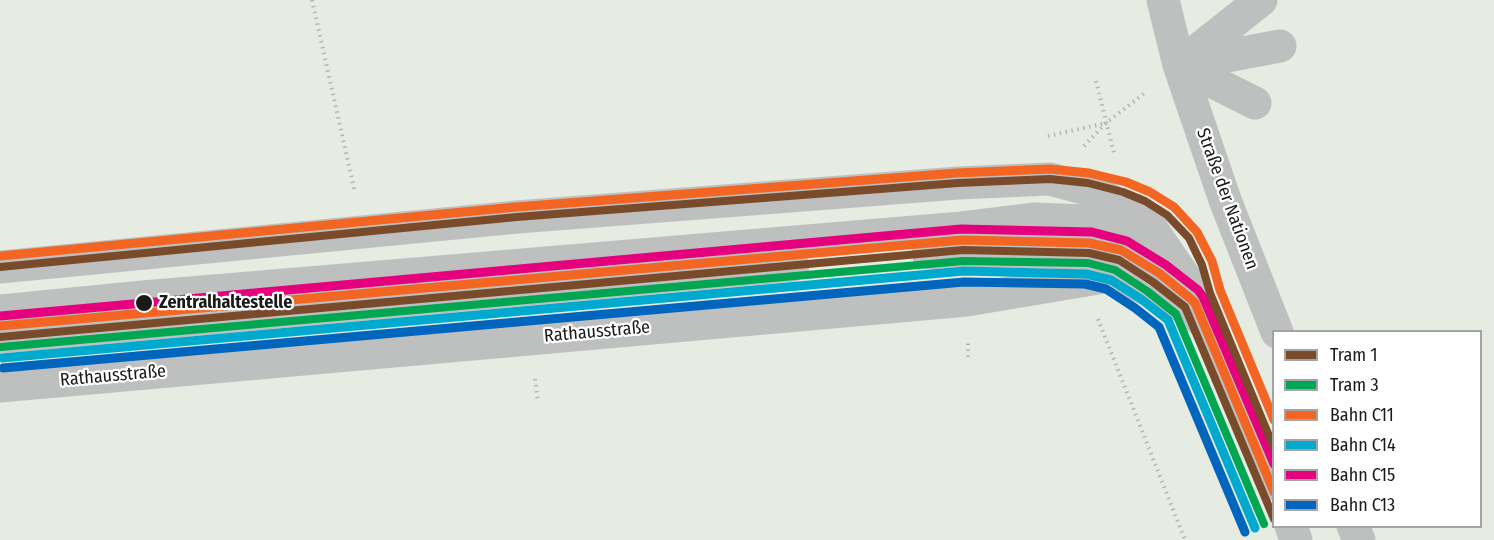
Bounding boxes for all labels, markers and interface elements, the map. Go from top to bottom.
street label: Straße der Nationen [1191,125,1263,273]
place label: Zentralhaltestelle [159,292,292,314]
marker: Zentralhaltestelle [134,293,154,313]
street label: Rathausstraße [543,317,651,347]
legend [1272,330,1482,528]
text: Tram 1 [1330,344,1377,366]
street label: Rathausstraße [59,361,167,391]
text: Tram 3 [1330,374,1379,396]
text: Bahn C11 [1330,404,1394,426]
text: Bahn C14 [1330,434,1396,456]
text: Bahn C15 [1330,464,1395,486]
text: Bahn C13 [1330,494,1395,516]

